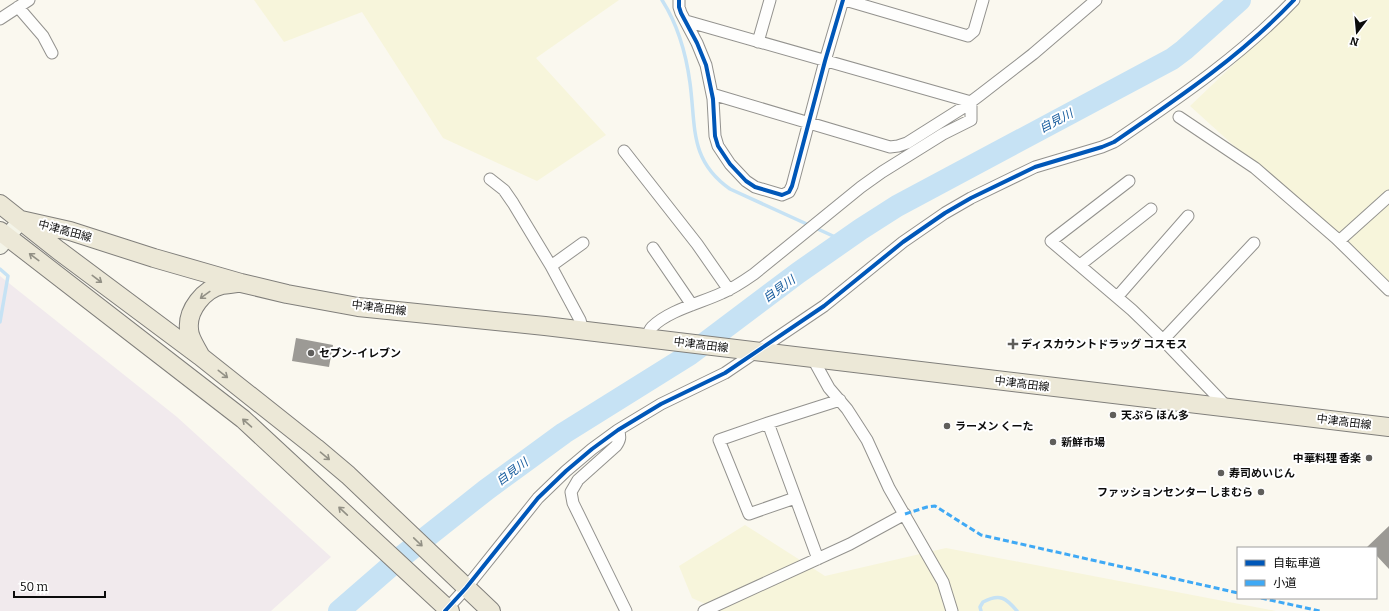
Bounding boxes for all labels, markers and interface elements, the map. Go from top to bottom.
north arrow [1337,12,1377,52]
text: N [1348,34,1360,49]
water label: 自見川 [1037,105,1077,136]
street label: 中津高田線 [37,218,93,244]
one-way arrow [29,253,40,261]
water label: 自見川 [760,272,799,305]
one-way arrow [91,275,102,283]
one-way arrow [200,291,211,299]
street label: 中津高田線 [351,298,407,318]
street label: 中津高田線 [673,335,729,355]
place label: ディスカウントドラッグ コスモス [1021,338,1187,351]
marker: ディスカウントドラッグ コスモス [1008,339,1018,349]
place label: セブン-イレブン [319,347,401,360]
marker: セブン-イレブン [306,348,316,358]
one-way arrow [218,370,229,379]
street label: 中津高田線 [994,374,1050,394]
place label: 天ぷら ほん多 [1121,409,1189,422]
marker: 天ぷら ほん多 [1108,410,1118,420]
street label: 中津高田線 [1316,412,1372,432]
one-way arrow [242,418,252,427]
place label: ラーメン くーた [955,420,1034,433]
marker: ラーメン くーた [942,421,952,431]
place label: 新鮮市場 [1061,436,1105,449]
marker: 新鮮市場 [1048,437,1058,447]
one-way arrow [319,451,330,460]
place label: 中華料理 香楽 [1293,452,1361,465]
marker: 中華料理 香楽 [1364,453,1374,463]
water label: 自見川 [493,454,532,488]
place label: 寿司めいじん [1229,467,1295,480]
marker: 寿司めいじん [1216,468,1226,478]
place label: ファッションセンター しまむら [1097,486,1253,499]
marker: ファッションセンター しまむら [1256,487,1266,497]
one-way arrow [338,506,348,516]
one-way arrow [413,537,423,547]
legend [1237,547,1377,599]
text: 自転車道 [1273,556,1321,570]
scale bar [14,573,105,599]
text: 小道 [1273,576,1297,590]
text: 50 m [20,580,49,594]

